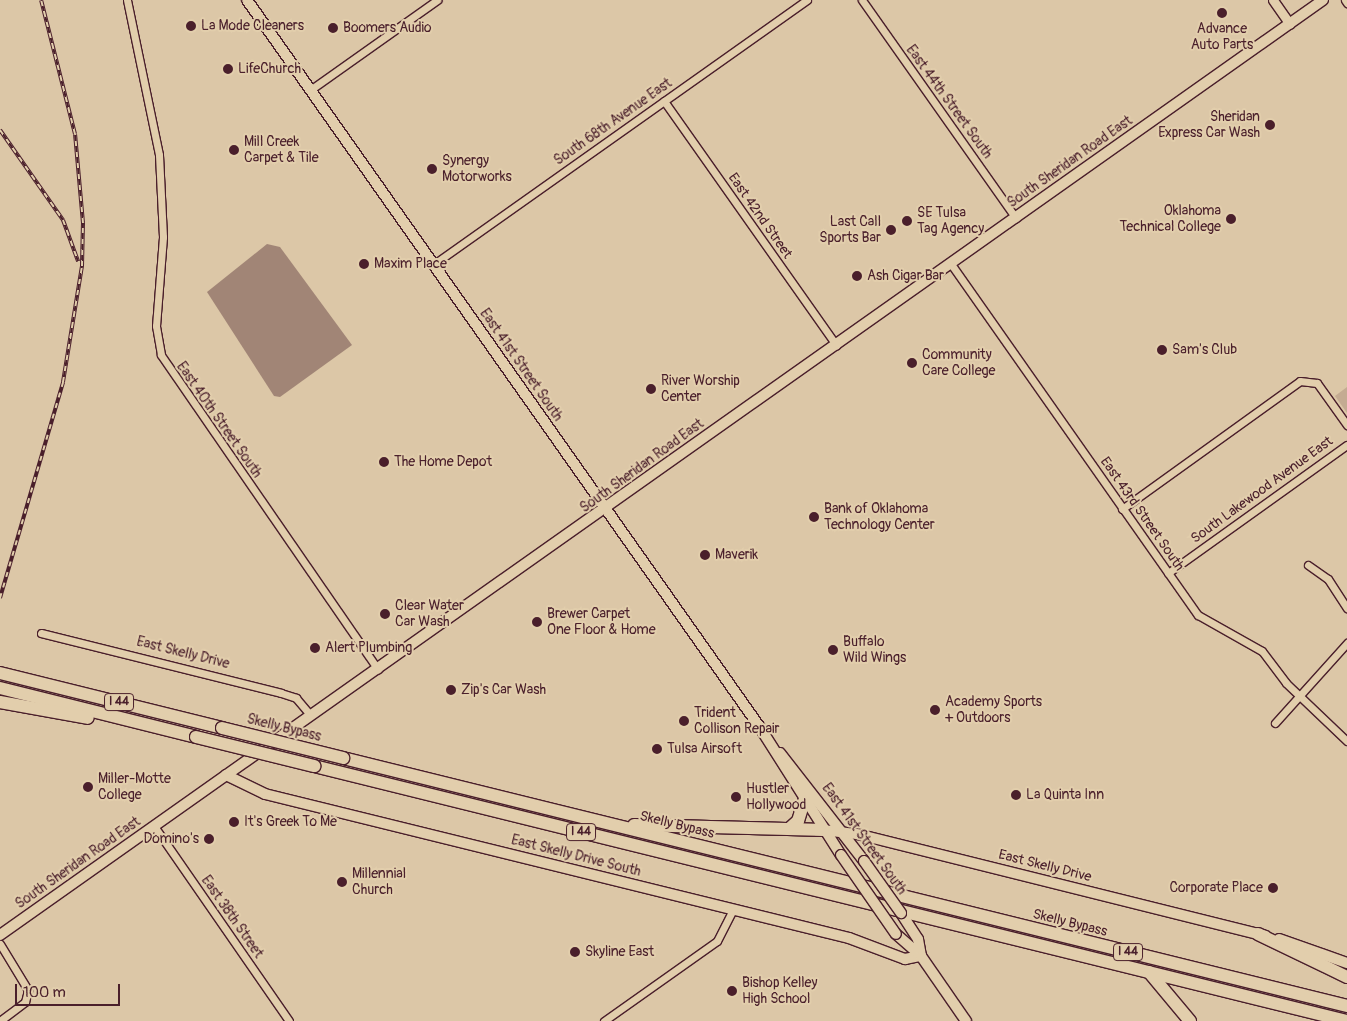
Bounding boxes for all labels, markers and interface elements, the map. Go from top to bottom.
marker: Advance Auto Parts [1216,7,1228,19]
place label: La Mode Cleaners [201,18,304,34]
marker: La Mode Cleaners [185,20,197,32]
place label: Boomers Audio [343,20,432,36]
place label: Advance Auto Parts [1191,21,1253,54]
marker: Boomers Audio [327,22,339,34]
street label: East 44th Street South [902,42,996,162]
place label: LifeChurch [238,61,301,77]
marker: LifeChurch [222,63,234,75]
street label: South 68th Avenue East [551,75,675,169]
place label: Sheridan Express Car Wash [1158,109,1260,142]
street label: South Sheridan Road East [1004,112,1136,212]
marker: Sheridan Express Car Wash [1264,119,1276,131]
place label: Mill Creek Carpet & Tile [244,134,319,166]
marker: Mill Creek Carpet & Tile [228,144,240,156]
place label: Synergy Motorworks [442,153,512,186]
marker: Synergy Motorworks [426,163,438,175]
street label: East 42nd Street [724,170,796,262]
place label: Oklahoma Technical College [1119,203,1221,236]
place label: SE Tulsa Tag Agency [917,205,984,238]
marker: Oklahoma Technical College [1225,213,1237,225]
place label: Last Call Sports Bar [819,214,881,246]
marker: SE Tulsa Tag Agency [901,215,913,227]
marker: Last Call Sports Bar [885,224,897,236]
place label: Maxim Place [374,256,447,272]
marker: Maxim Place [358,258,370,270]
place label: Ash Cigar Bar [867,268,944,284]
marker: Ash Cigar Bar [851,270,863,282]
street label: East 41st Street South [476,306,566,424]
place label: Sam's Club [1172,342,1237,358]
marker: Sam's Club [1156,344,1168,356]
place label: Community Care College [922,347,995,380]
marker: Community Care College [906,357,918,369]
street label: East 40th Street South [173,359,265,481]
place label: River Worship Center [661,373,740,406]
marker: River Worship Center [645,383,657,395]
street label: South Sheridan Road East [577,415,707,517]
street label: South Lakewood Avenue East [1188,433,1336,547]
place label: The Home Depot [394,454,492,470]
street label: East 43rd Street South [1096,454,1188,574]
marker: The Home Depot [378,456,390,468]
place label: Bank of Oklahoma Technology Center [824,501,935,534]
marker: Bank of Oklahoma Technology Center [808,511,820,523]
place label: Maverik [715,547,758,563]
marker: Maverik [699,549,711,561]
place label: Clear Water Car Wash [395,598,464,630]
place label: Brewer Carpet One Floor & Home [547,606,656,638]
marker: Clear Water Car Wash [379,608,391,620]
marker: Brewer Carpet One Floor & Home [531,616,543,628]
street label: East Skelly Drive [135,633,231,673]
place label: Buffalo Wild Wings [843,634,906,666]
place label: Alert Plumbing [325,640,412,656]
marker: Alert Plumbing [309,642,321,654]
marker: Buffalo Wild Wings [827,644,839,656]
place label: Zip's Car Wash [461,682,546,698]
marker: Zip's Car Wash [445,684,457,696]
road number: I 44 [104,692,134,712]
place label: Academy Sports + Outdoors [945,694,1042,726]
marker: Academy Sports + Outdoors [929,704,941,716]
place label: Trident Collison Repair [694,705,780,738]
street label: Skelly Bypass [245,711,323,745]
marker: Trident Collison Repair [678,715,690,727]
place label: Tulsa Airsoft [667,741,742,757]
marker: Tulsa Airsoft [651,743,663,755]
place label: Miller-Motte College [98,771,171,804]
street label: East 41st Street South [818,780,910,898]
marker: Miller-Motte College [82,781,94,793]
place label: Hustler Hollywood [746,781,806,814]
place label: La Quinta Inn [1026,787,1104,803]
marker: La Quinta Inn [1010,789,1022,801]
marker: Hustler Hollywood [730,791,742,803]
street label: Skelly Bypass [638,808,716,842]
street label: South Sheridan Road East [12,813,144,913]
place label: It's Greek To Me [244,814,337,830]
marker: It's Greek To Me [228,816,240,828]
road number: I 44 [566,822,596,842]
place label: Domino's [144,831,199,847]
street label: East Skelly Drive South [509,832,643,880]
marker: Domino's [203,833,215,845]
street label: East Skelly Drive [997,846,1093,886]
place label: Millennial Church [352,866,406,899]
street label: East 38th Street [197,873,267,961]
marker: Millennial Church [336,876,348,888]
place label: Corporate Place [1169,880,1263,896]
marker: Corporate Place [1267,882,1279,894]
street label: Skelly Bypass [1031,906,1109,940]
road number: I 44 [1113,942,1143,962]
place label: Skyline East [585,944,654,960]
marker: Skyline East [569,946,581,958]
scale bar [18,974,122,1006]
place label: Bishop Kelley High School [742,975,817,1008]
text: 100 m [23,983,66,1002]
marker: Bishop Kelley High School [726,985,738,997]

